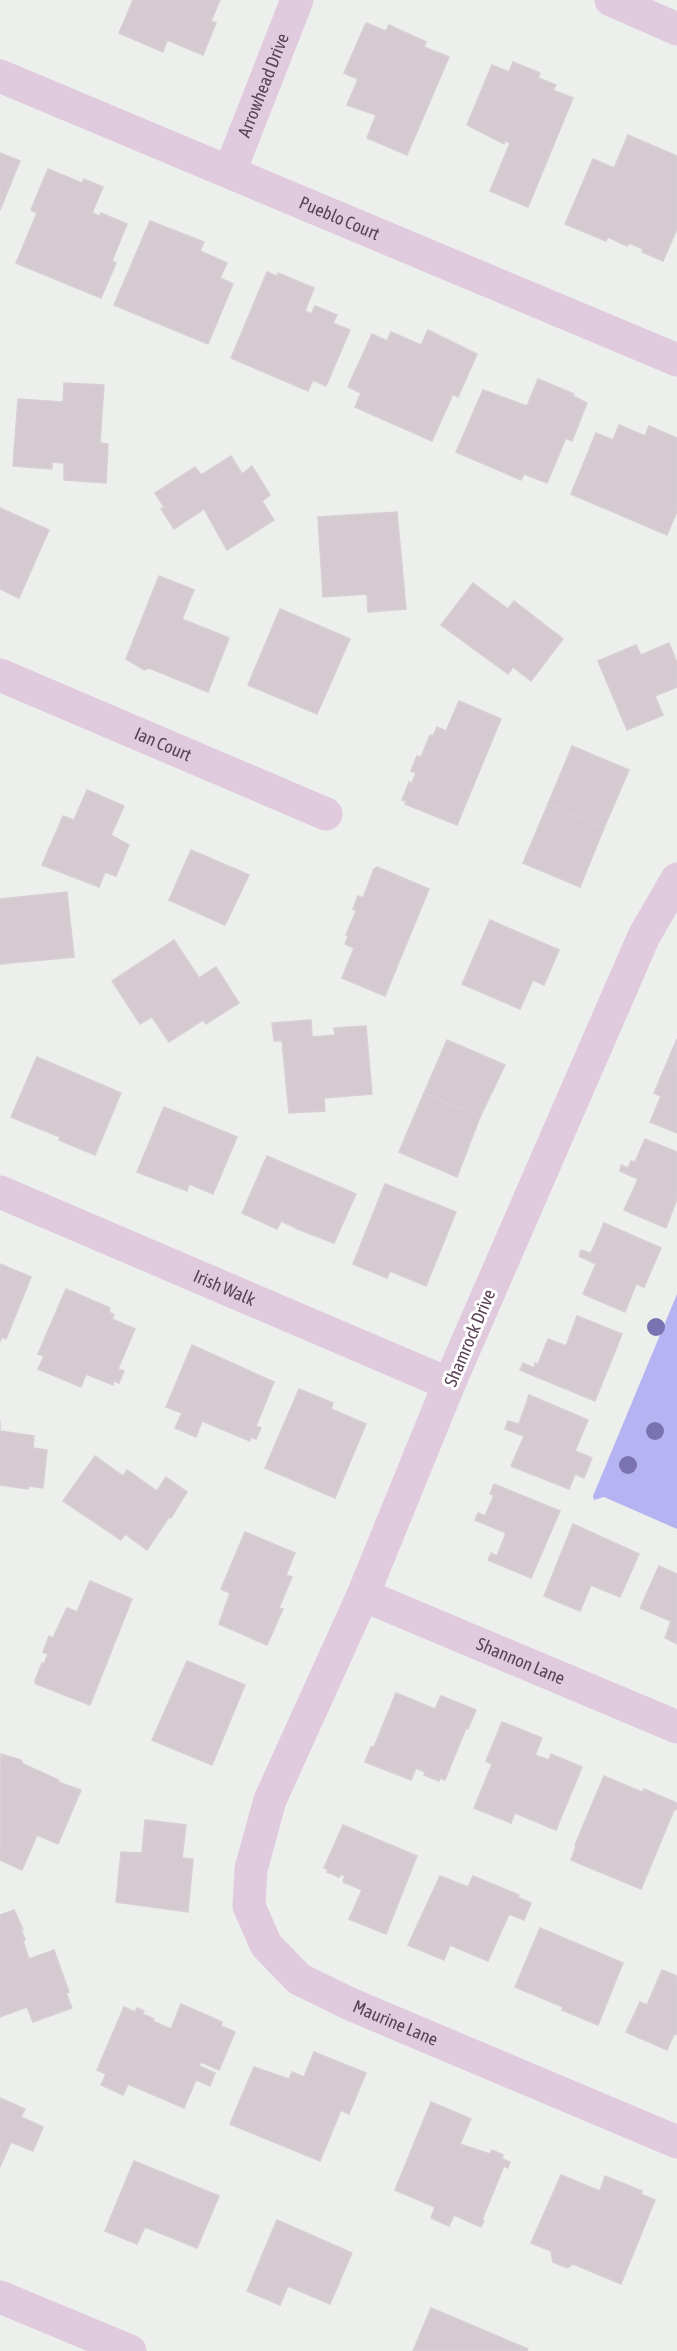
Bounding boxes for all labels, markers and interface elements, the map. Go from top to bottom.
street label: Arrowhead Drive [233,30,293,140]
street label: Pueblo Court [296,192,383,244]
street label: Ian Court [131,723,195,765]
street label: Irish Walk [190,1265,259,1310]
street label: Shamrock Drive [440,1286,499,1389]
street label: Shannon Lane [473,1633,568,1689]
street label: Maurine Lane [350,1995,441,2050]

